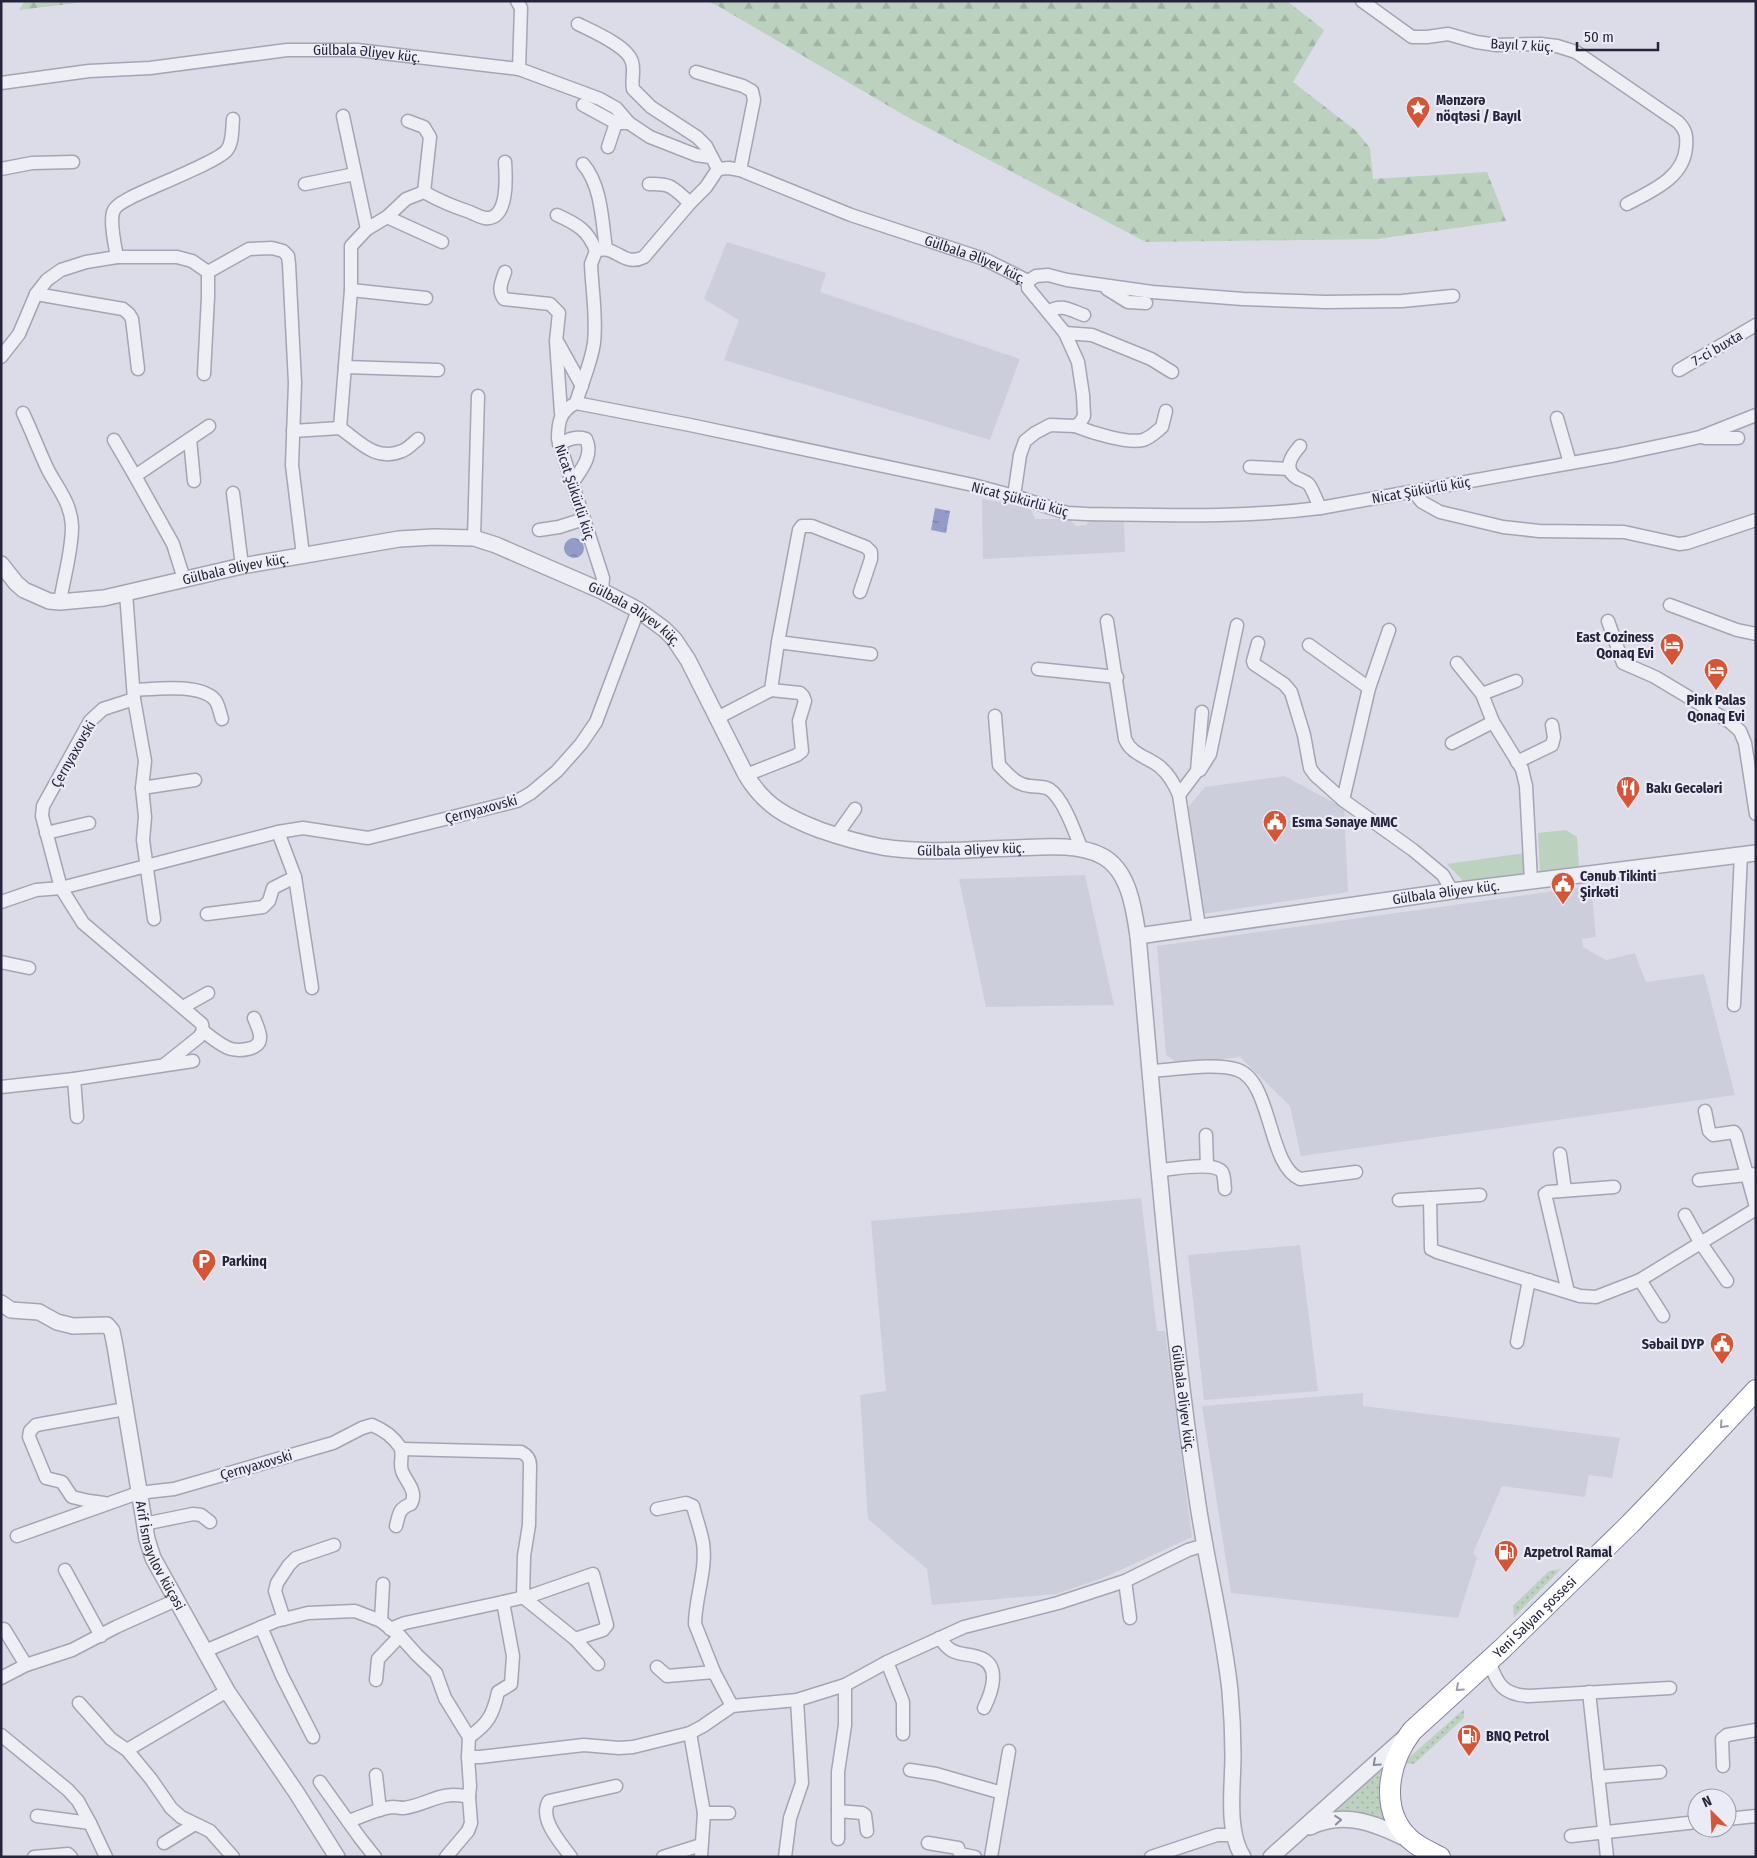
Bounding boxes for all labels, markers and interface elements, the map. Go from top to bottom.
scale bar [1577,20,1658,52]
text: 50 m [1584,28,1614,46]
street label: Bayıl 7 küç. [1490,35,1554,56]
street label: Gülbala Əliyev küç. [313,42,421,66]
place label: Mənzərə nöqtəsi / Bayıl [1436,92,1521,125]
place icon: Mənzərə nöqtəsi / Bayıl [1405,95,1431,129]
street label: Gülbala Əliyev küç. [922,232,1029,288]
street label: 7-ci buxta [1689,327,1746,370]
street label: Nicat Şükürlü küç [551,442,598,542]
street label: Nicat Şükürlü küç [1371,473,1472,508]
street label: Nicat Şükürlü küç [970,478,1070,521]
street label: Gülbala Əliyev küç. [181,550,290,589]
street label: Gülbala Əliyev küç. [586,578,684,650]
place label: East Coziness Qonaq Evi [1576,629,1654,662]
hotel icon: East Coziness Qonaq Evi [1659,632,1685,666]
hotel icon: Pink Palas Qonaq Evi [1703,657,1729,691]
place label: Pink Palas Qonaq Evi [1686,692,1746,725]
street label: Çernyaxovski [47,718,99,791]
restaurant icon: Bakı Gecələri [1615,775,1641,809]
place label: Bakı Gecələri [1646,780,1723,797]
street label: Çernyaxovski [443,792,519,827]
public building icon: Esma Sənaye MMC [1262,809,1288,843]
place label: Esma Sənaye MMC [1292,814,1398,831]
street label: Gülbala Əliyev küç. [917,840,1025,860]
place label: Cənub Tikinti Şirkəti [1580,868,1657,902]
public building icon: Cənub Tikinti Şirkəti [1550,871,1576,905]
street label: Gülbala Əliyev küç. [1391,877,1501,908]
parking icon: Parkinq [191,1248,217,1282]
place label: Parkinq [222,1253,267,1270]
public building icon: Səbail DYP [1709,1331,1735,1365]
place label: Səbail DYP [1642,1336,1704,1353]
street label: Gülbala Əliyev küç. [1168,1344,1198,1453]
one-way arrow [1719,1420,1728,1429]
street label: Çernyaxovski [218,1447,294,1484]
street label: Arif İsmayılov küçəsi [132,1500,188,1613]
fuel station icon: Azpetrol Ramal [1493,1539,1519,1573]
place label: Azpetrol Ramal [1523,1544,1612,1561]
street label: Yeni Salyan şossesi [1490,1573,1580,1662]
one-way arrow [1455,1682,1464,1691]
fuel station icon: BNQ Petrol [1456,1723,1482,1757]
place label: BNQ Petrol [1486,1728,1549,1745]
one-way arrow [1372,1758,1381,1767]
north arrow [1687,1788,1737,1838]
text: N [1700,1792,1714,1811]
one-way arrow [1334,1815,1342,1826]

